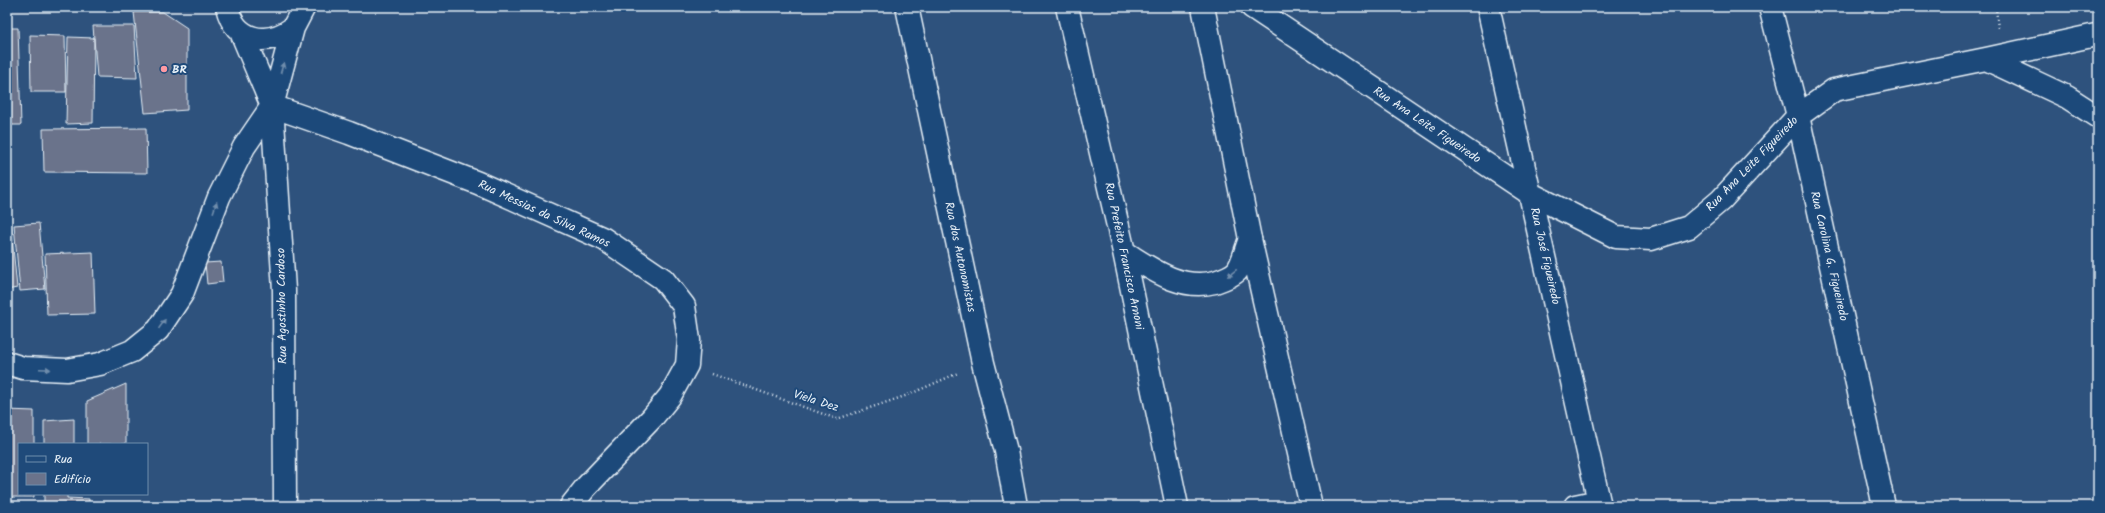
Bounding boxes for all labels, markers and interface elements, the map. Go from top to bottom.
place label: BR [172,60,187,79]
one-way arrow [279,62,285,74]
marker: BR [159,64,169,74]
street label: Rua Ana Leite Figueiredo [1369,82,1485,168]
street label: Rua Ana Leite Figueiredo [1701,112,1803,216]
street label: Rua Messias da Silva Ramos [475,175,613,253]
street label: Rua Prefeito Francisco Arnoni [1099,181,1149,333]
street label: Rua Carolina G. Figueiredo [1805,189,1853,323]
street label: Rua dos Autonomistas [939,200,981,314]
one-way arrow [213,201,219,213]
street label: Rua José Figueiredo [1525,206,1565,306]
street label: Rua Agostinho Cardoso [271,248,293,364]
one-way arrow [1227,269,1237,277]
one-way arrow [158,319,166,330]
one-way arrow [39,366,52,372]
street label: Viela Dez [791,385,841,417]
legend [18,443,148,495]
text: Rua [54,450,73,469]
text: Edifício [54,470,91,489]

